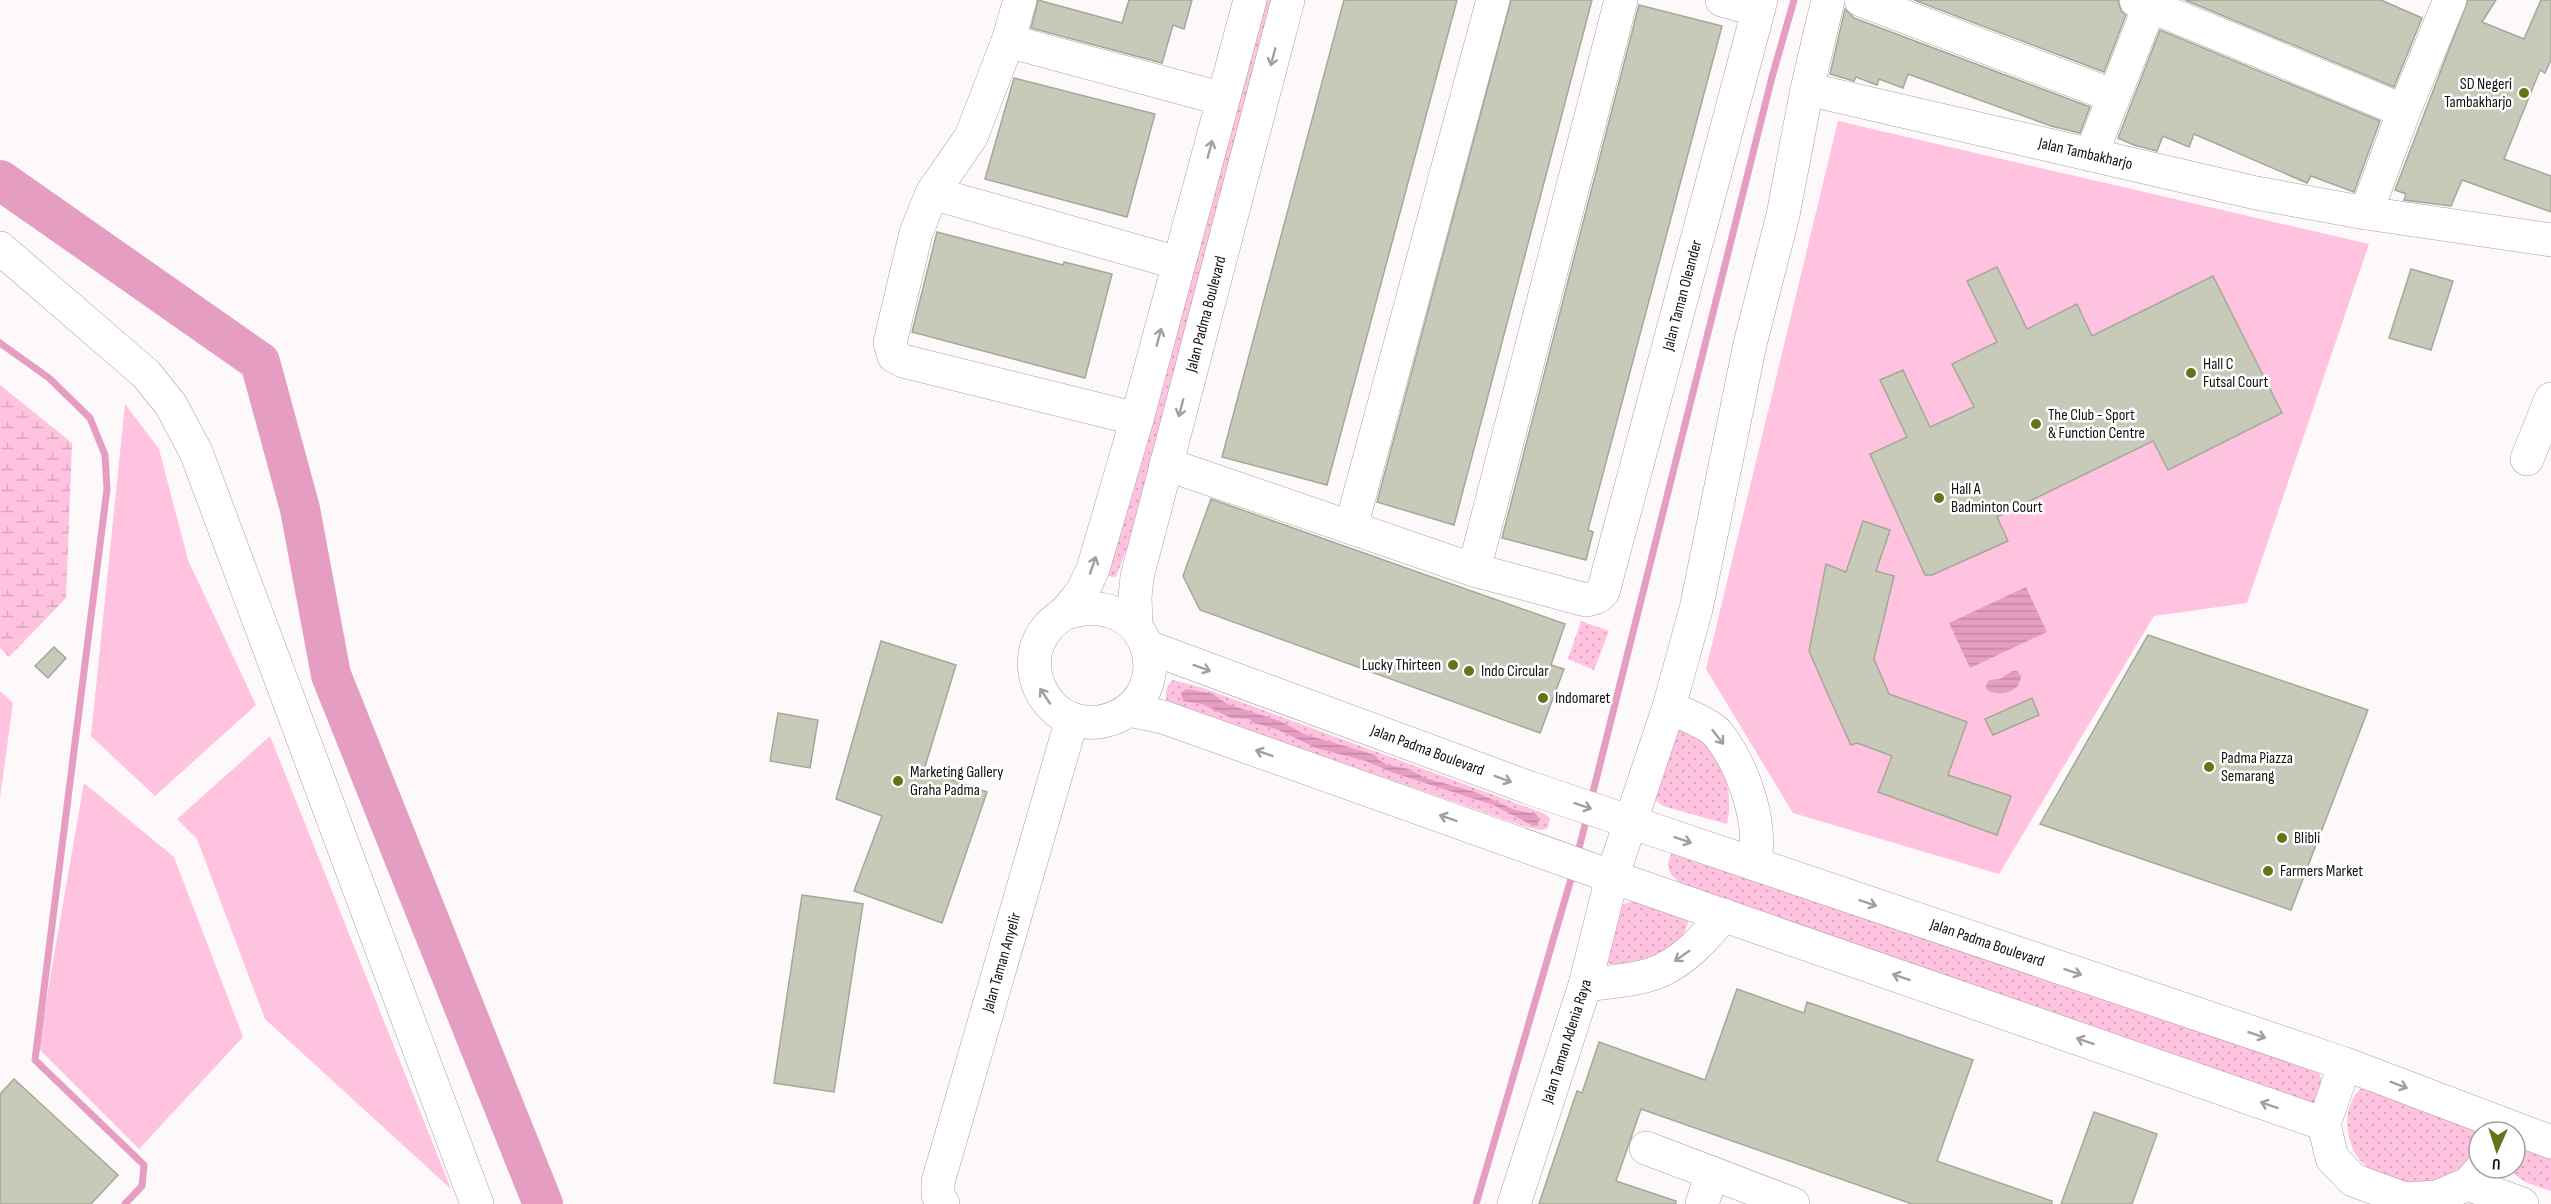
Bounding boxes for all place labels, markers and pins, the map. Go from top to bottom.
place label: SD Negeri Tambakharjo [2444,75,2512,112]
marker: SD Negeri Tambakharjo [2517,86,2531,100]
place label: Hall C Futsal Court [2203,355,2269,392]
marker: Hall C Futsal Court [2184,366,2198,380]
place label: The Club - Sport & Function Centre [2048,406,2145,443]
marker: The Club - Sport & Function Centre [2029,417,2043,431]
place label: Hall A Badminton Court [1951,480,2043,517]
marker: Hall A Badminton Court [1932,491,1946,505]
place label: Lucky Thirteen [1362,656,1441,675]
marker: Lucky Thirteen [1446,658,1460,672]
place label: Indo Circular [1481,662,1549,681]
marker: Indo Circular [1462,664,1476,678]
place label: Indomaret [1555,689,1611,708]
marker: Indomaret [1536,691,1550,705]
place label: Padma Piazza Semarang [2221,749,2293,786]
marker: Padma Piazza Semarang [2202,760,2216,774]
place label: Marketing Gallery Graha Padma [910,763,1003,800]
marker: Marketing Gallery Graha Padma [891,774,905,788]
place label: Blibli [2294,829,2320,848]
marker: Blibli [2275,831,2289,845]
place label: Farmers Market [2280,862,2363,881]
marker: Farmers Market [2261,864,2275,878]

